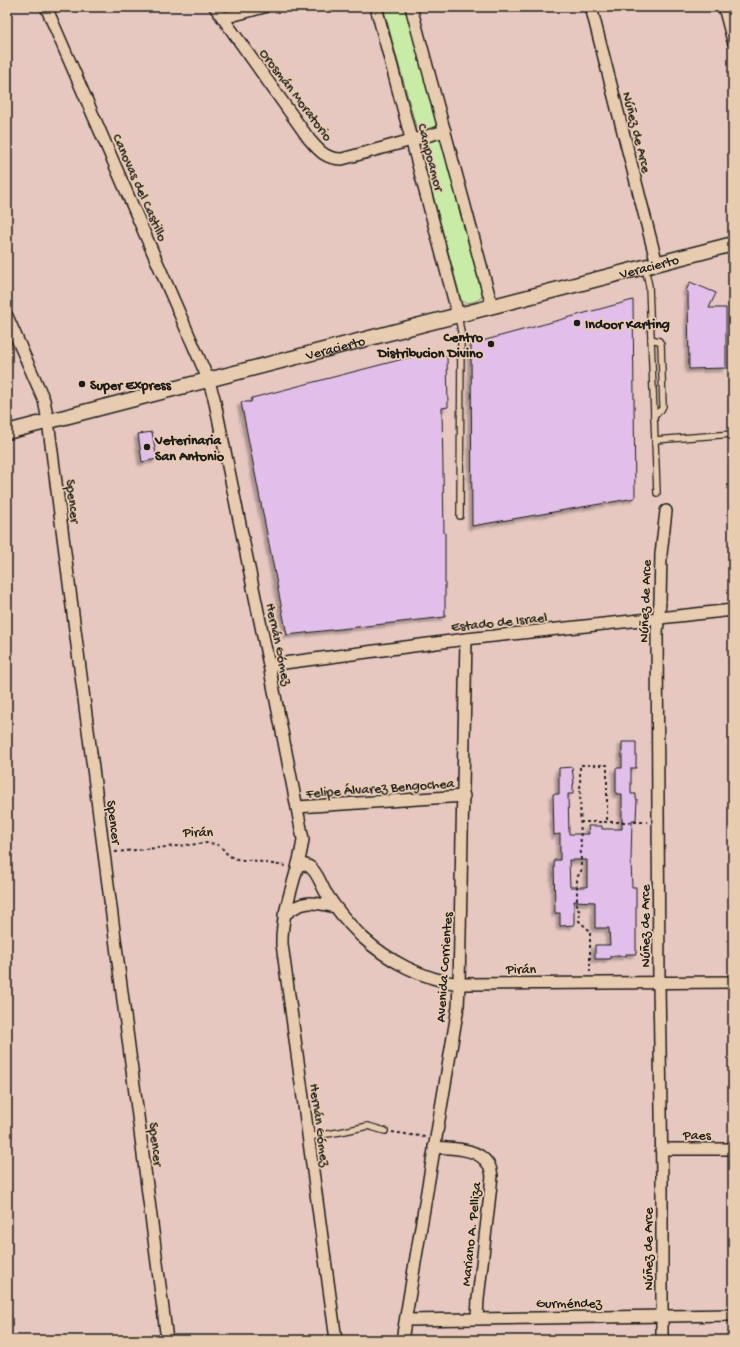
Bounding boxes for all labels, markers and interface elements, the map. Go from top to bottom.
street label: Orosmán Moratorio [255,46,335,145]
street label: Núñez de Arce [617,90,654,176]
street label: Campoamor [412,122,447,194]
street label: Canovas del Castillo [107,131,170,245]
street label: Veracierto [617,252,681,284]
place label: Indoor Karting [585,317,670,334]
marker: Indoor Karting [572,318,582,328]
place label: Centro Distribucion Divino [376,330,484,363]
street label: Veracierto [303,334,367,366]
marker: Centro Distribucion Divino [486,339,496,349]
place label: Super Express [90,378,172,395]
marker: Super Express [77,379,87,389]
place label: Veterinaria San Antonio [154,433,225,466]
marker: Veterinaria San Antonio [142,442,152,452]
street label: Spencer [60,478,83,525]
street label: Núñez de Arce [637,559,656,643]
street label: Hernán Gómez [261,602,295,688]
street label: Estado de Israel [450,610,548,637]
street label: Felipe Álvarez Bengochea [305,776,456,803]
street label: Spencer [101,799,124,846]
street label: Pirán [182,825,213,842]
street label: Núñez de Arce [638,884,655,968]
street label: Avenida Corrientes [433,911,458,1023]
street label: Pirán [505,962,536,979]
street label: Hernán Gómez [304,1083,333,1169]
street label: Spencer [143,1121,166,1168]
street label: Paes [682,1128,712,1145]
street label: Mariano A. Pelliza [459,1180,487,1287]
street label: Núñez de Arce [641,1207,658,1291]
street label: Gurméndez [536,1296,603,1313]

